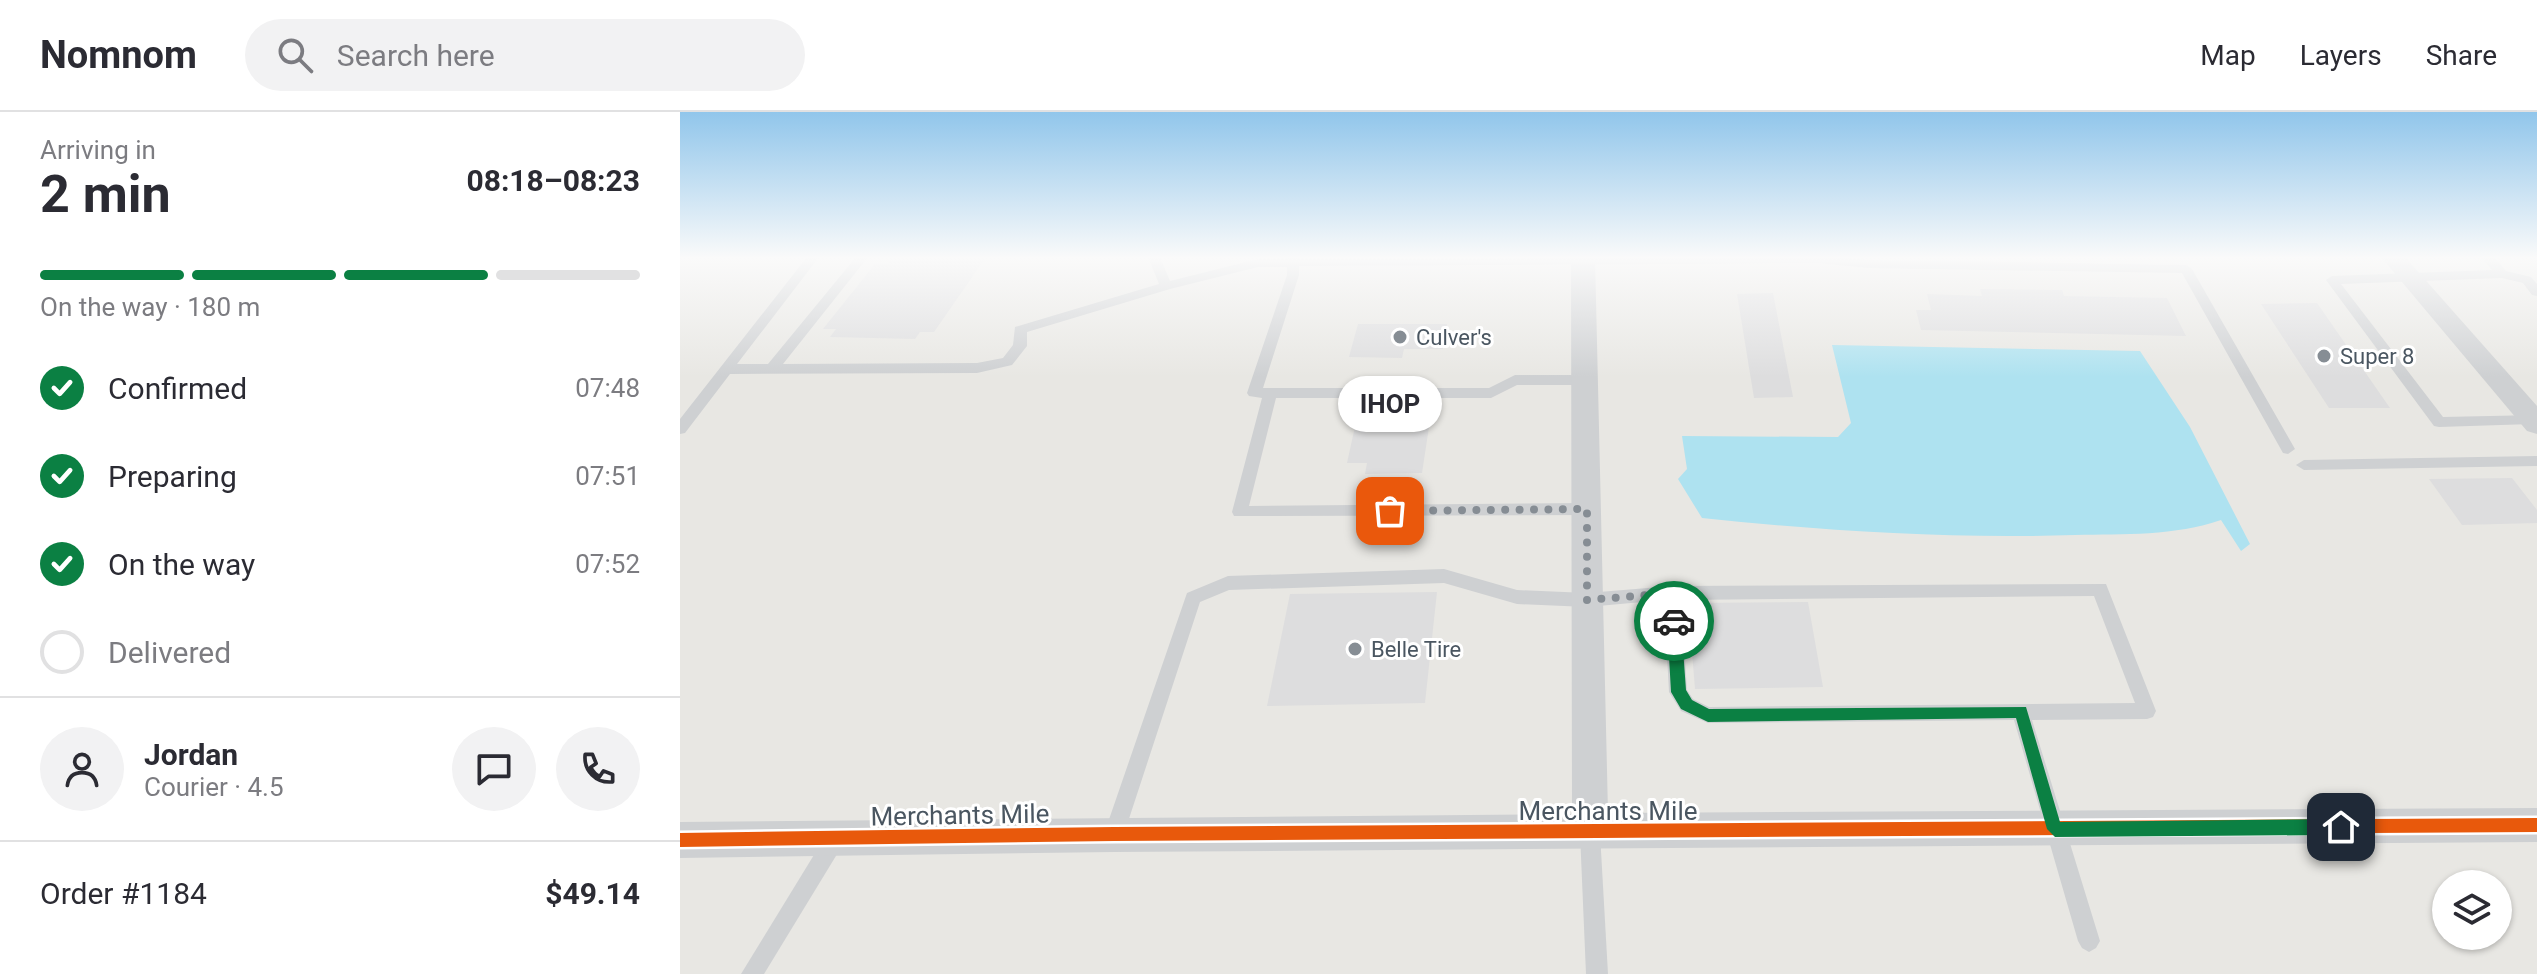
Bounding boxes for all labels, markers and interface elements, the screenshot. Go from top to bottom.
search box [245,19,805,91]
text: Nomnom [40,33,197,77]
icon: search [273,33,317,77]
text: Search here [337,38,495,73]
text: Map [2200,39,2256,72]
text: Layers [2300,39,2382,72]
text: Share [2426,39,2497,72]
text: Arriving in [40,135,156,165]
text: 08:18–08:23 [466,163,640,198]
text: 2 min [40,164,171,225]
text: On the way · 180 m [40,292,260,322]
place label: Culver's [1416,325,1492,350]
marker: Culver's [1391,328,1409,346]
place label: Super 8 [2340,344,2415,369]
marker: Super 8 [2315,347,2333,365]
icon: check [40,366,84,410]
text: Confirmed [108,371,247,406]
text: 07:48 [575,373,640,403]
callout: IHOP [1338,375,1442,431]
text: IHOP [1360,389,1420,419]
icon: check [40,454,84,498]
text: Preparing [108,459,237,494]
text: 07:51 [575,461,640,491]
pin [1356,477,1424,545]
icon: bag [1368,489,1412,533]
icon: check [40,542,84,586]
text: On the way [108,547,255,582]
text: 07:52 [575,549,640,579]
courier [1634,581,1714,661]
icon: car [1652,599,1696,643]
text: Delivered [108,635,231,670]
place label: Belle Tire [1371,637,1461,662]
marker: Belle Tire [1346,640,1364,658]
button: person [40,727,124,811]
button: chat [452,727,536,811]
button: phone [556,727,640,811]
text: Jordan [144,737,238,772]
text: Courier · 4.5 [144,772,284,802]
pin [2307,793,2375,861]
street label: Merchants Mile [1519,796,1698,826]
street label: Merchants Mile [870,798,1050,832]
icon: home [2319,805,2363,849]
map controls [2432,870,2512,950]
button: layers [2432,870,2512,950]
text: Order #1184 [40,876,207,911]
text: $49.14 [545,876,640,911]

